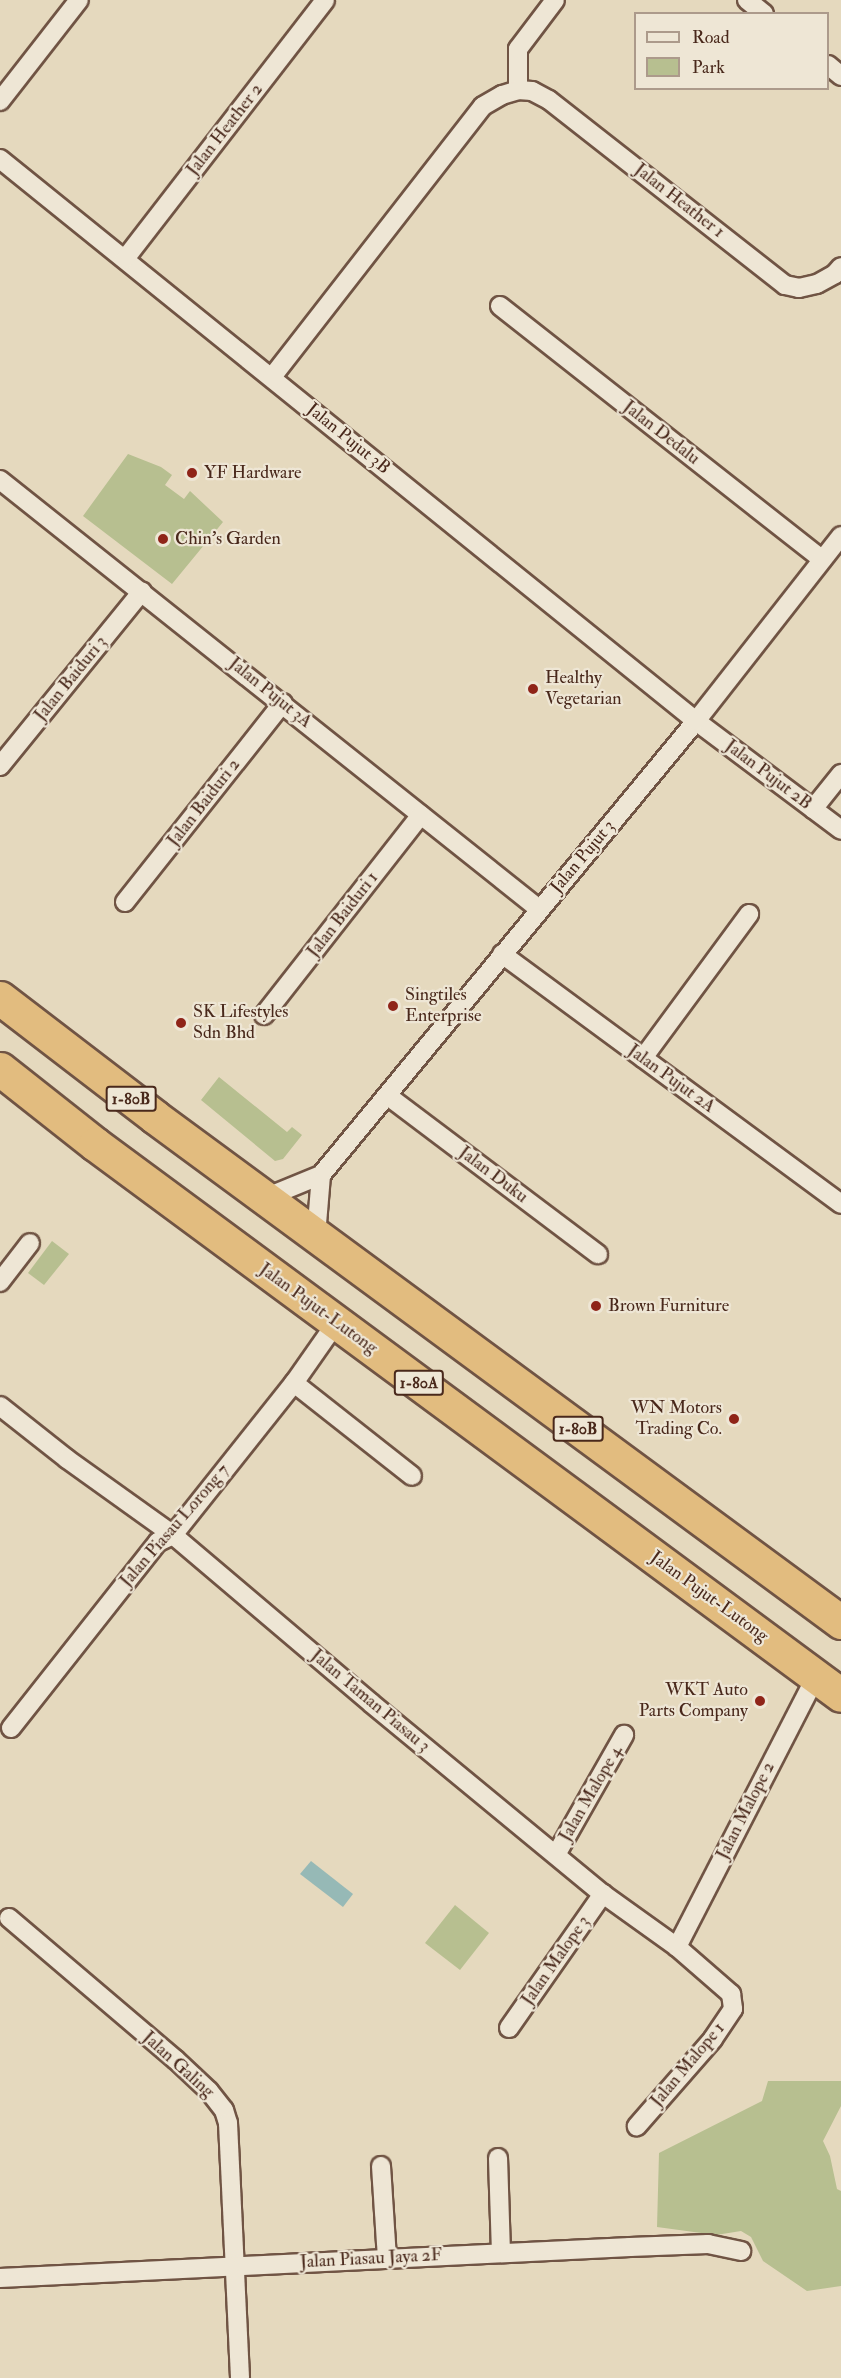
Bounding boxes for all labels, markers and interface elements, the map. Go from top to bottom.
legend [634,12,829,90]
text: Road [692,26,730,49]
text: Park [692,56,725,79]
street label: Jalan Heather 2 [182,80,268,180]
street label: Jalan Heather 1 [630,159,728,243]
street label: Jalan Dedalu [618,396,704,470]
street label: Jalan Pujut 3B [302,399,394,479]
place label: YF Hardware [204,462,302,484]
marker: YF Hardware [185,466,199,480]
place label: Chin's Garden [175,528,281,550]
marker: Chin's Garden [156,532,170,546]
street label: Jalan Baiduri 3 [30,632,112,726]
street label: Jalan Pujut 3A [224,653,316,733]
place label: Healthy Vegetarian [545,668,622,710]
marker: Healthy Vegetarian [526,682,540,696]
street label: Jalan Pujut 2B [720,735,816,815]
street label: Jalan Baiduri 2 [163,755,245,851]
street label: Jalan Pujut 3 [546,816,620,898]
street label: Jalan Baiduri 1 [303,868,383,962]
place label: Singtiles Enterprise [405,985,481,1028]
marker: Singtiles Enterprise [386,999,400,1013]
place label: SK Lifestyles Sdn Bhd [193,1002,289,1044]
marker: SK Lifestyles Sdn Bhd [174,1016,188,1030]
street label: Jalan Pujut 2A [623,1040,719,1118]
road number: 1-80B [106,1086,156,1112]
street label: Jalan Duku [454,1142,532,1208]
street label: Jalan Pujut-Lutong [255,1259,381,1359]
place label: Brown Furniture [608,1295,729,1317]
marker: Brown Furniture [589,1299,603,1313]
road number: 1-80A [394,1370,444,1396]
place label: WN Motors Trading Co. [631,1398,722,1440]
marker: WN Motors Trading Co. [727,1412,741,1426]
road number: 1-80B [552,1416,604,1442]
street label: Jalan Piasau Lorong 7 [116,1460,234,1592]
street label: Jalan Pujut-Lutong [646,1547,772,1647]
street label: Jalan Taman Piasau 3 [306,1645,434,1757]
place label: WKT Auto Parts Company [639,1680,748,1722]
marker: WKT Auto Parts Company [753,1694,767,1708]
street label: Jalan Malope 4 [555,1742,627,1846]
street label: Jalan Malope 2 [712,1759,780,1863]
street label: Jalan Malope 3 [517,1912,595,2010]
street label: Jalan Malope 1 [646,2018,730,2112]
street label: Jalan Galing [138,2027,218,2103]
street label: Jalan Piasau Jaya 2F [299,2244,443,2274]

